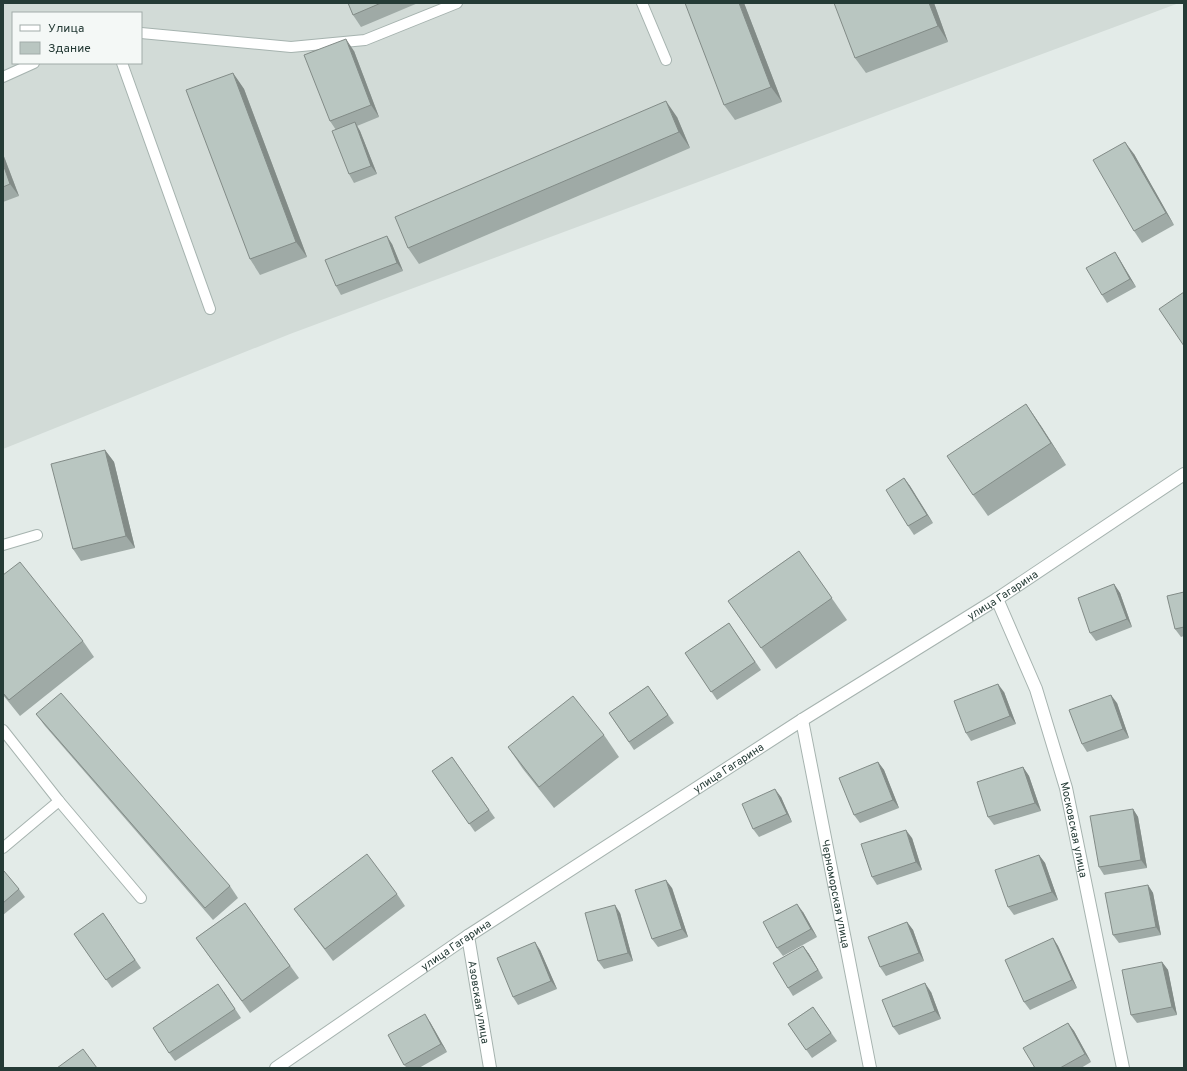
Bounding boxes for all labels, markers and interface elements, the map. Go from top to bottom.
legend [12,12,142,64]
text: Улица [48,21,84,37]
text: Здание [48,41,91,57]
street label: улица Гагарина [965,567,1041,624]
street label: улица Гагарина [691,740,767,797]
street label: Московская улица [1057,780,1090,879]
street label: Черноморская улица [817,838,852,950]
street label: улица Гагарина [419,917,494,974]
street label: Азовская улица [464,960,492,1045]

